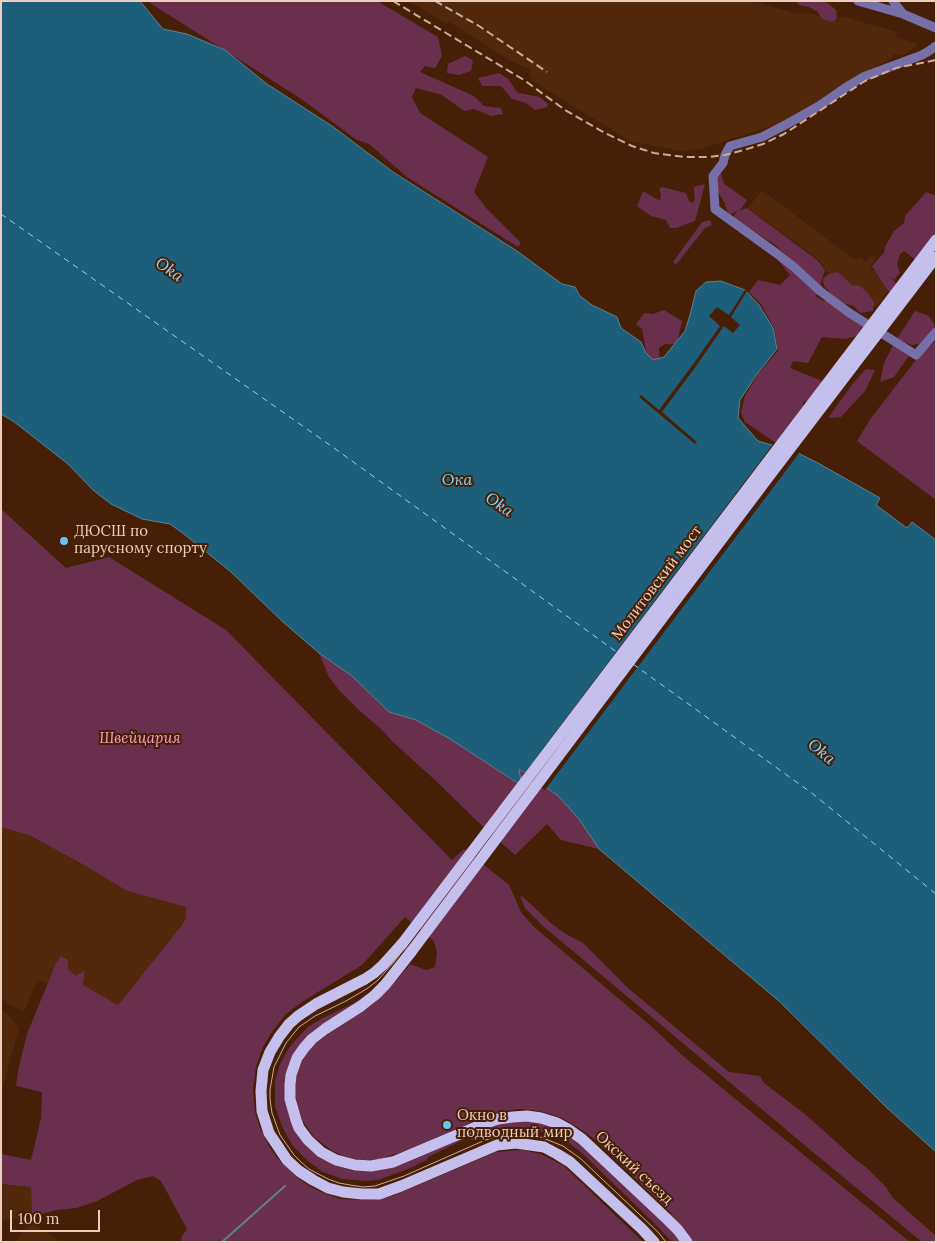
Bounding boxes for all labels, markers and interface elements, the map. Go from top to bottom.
water label: Oka [151,254,187,286]
water label: Ока [442,470,472,490]
water label: Oka [481,489,517,521]
street label: Молитовский мост [608,522,706,644]
place label: ДЮСШ по парусному спорту [74,523,207,558]
marker: ДЮСШ по парусному спорту [58,535,70,547]
park label: Швейцария [99,730,181,748]
water label: Oka [803,735,839,769]
place label: Окно в подводный мир [457,1107,573,1142]
marker: Окно в подводный мир [441,1119,453,1131]
street label: Окский съезд [592,1128,676,1208]
scale bar [12,1200,102,1232]
text: 100 m [18,1209,59,1228]

